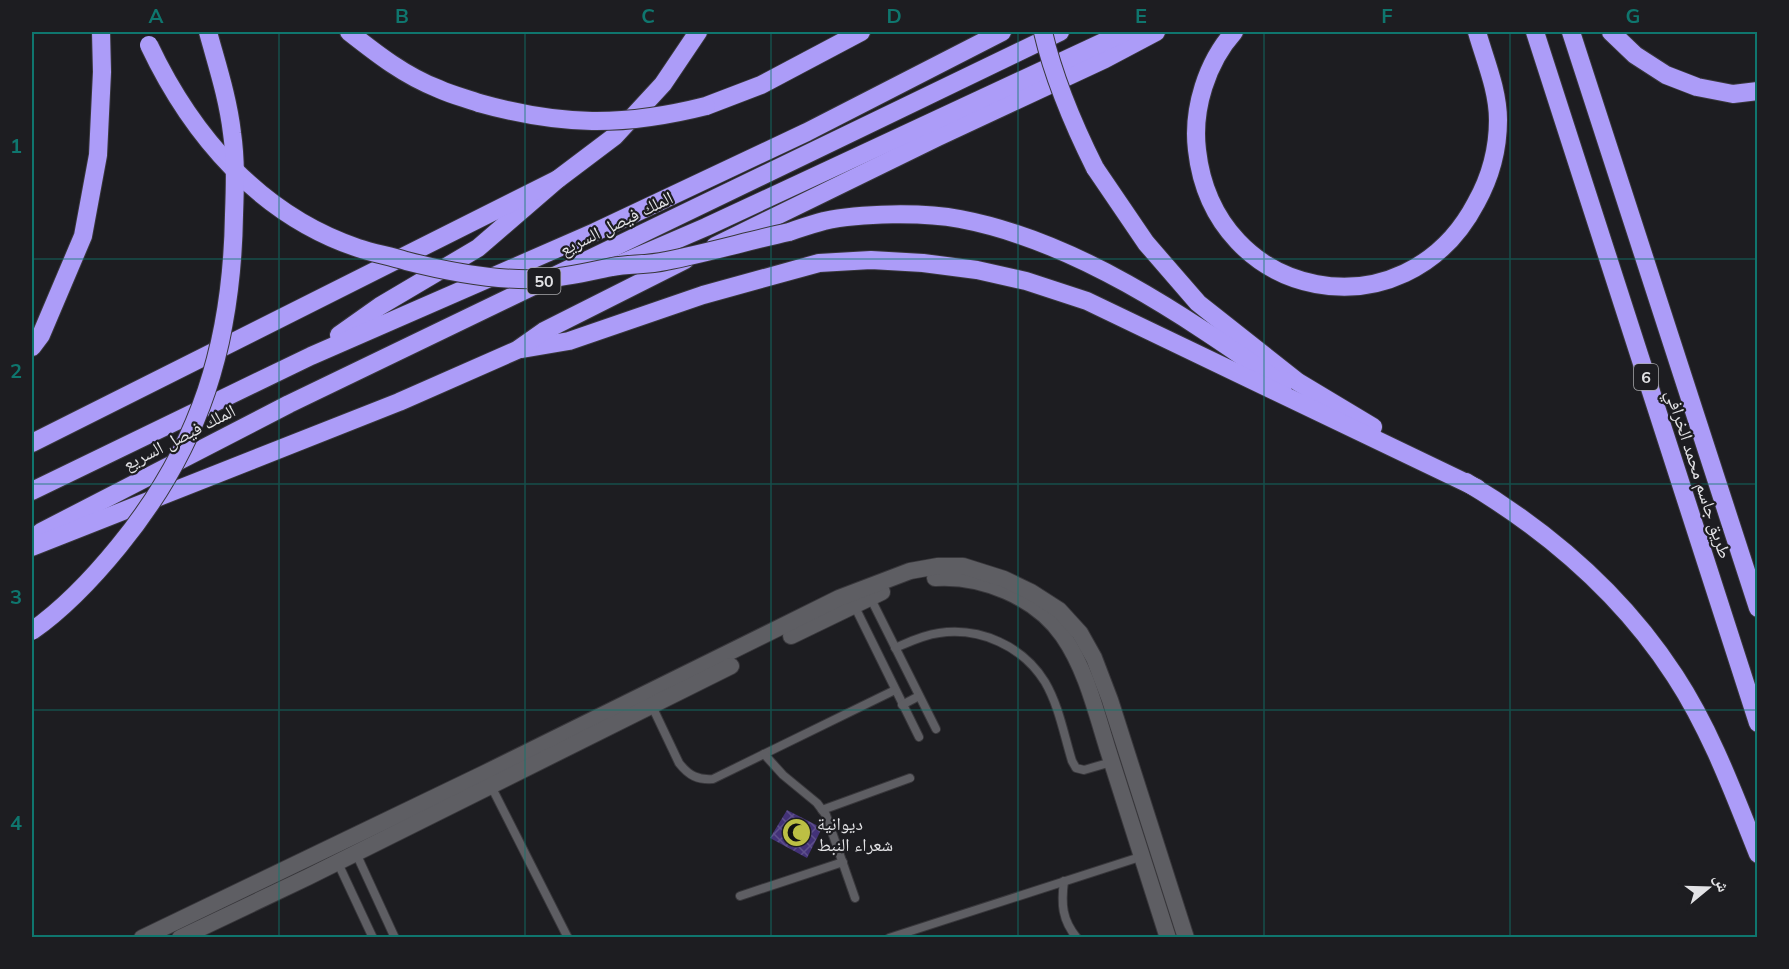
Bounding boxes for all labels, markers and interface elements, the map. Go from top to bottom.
text: A [149,3,164,28]
text: B [395,3,409,28]
text: C [641,3,655,28]
text: D [886,3,902,28]
text: E [1135,3,1147,28]
text: F [1381,3,1393,28]
text: G [1626,3,1640,28]
text: 1 [10,133,22,158]
street label: الملك فيصل السريع [556,186,677,261]
road number: 50 [528,268,560,294]
text: 2 [10,358,22,383]
road number: 6 [1634,364,1658,390]
street label: طريق جاسم محمد الخرافي [1657,387,1737,562]
street label: الملك فيصل السريع [119,399,240,476]
text: 3 [10,584,22,609]
text: 4 [10,810,22,835]
place label: ديوانية شعراء النبط [817,812,893,856]
mosque icon: ديوانية شعراء النبط [780,817,812,849]
north arrow [1678,858,1738,918]
text: ش [1710,872,1734,894]

